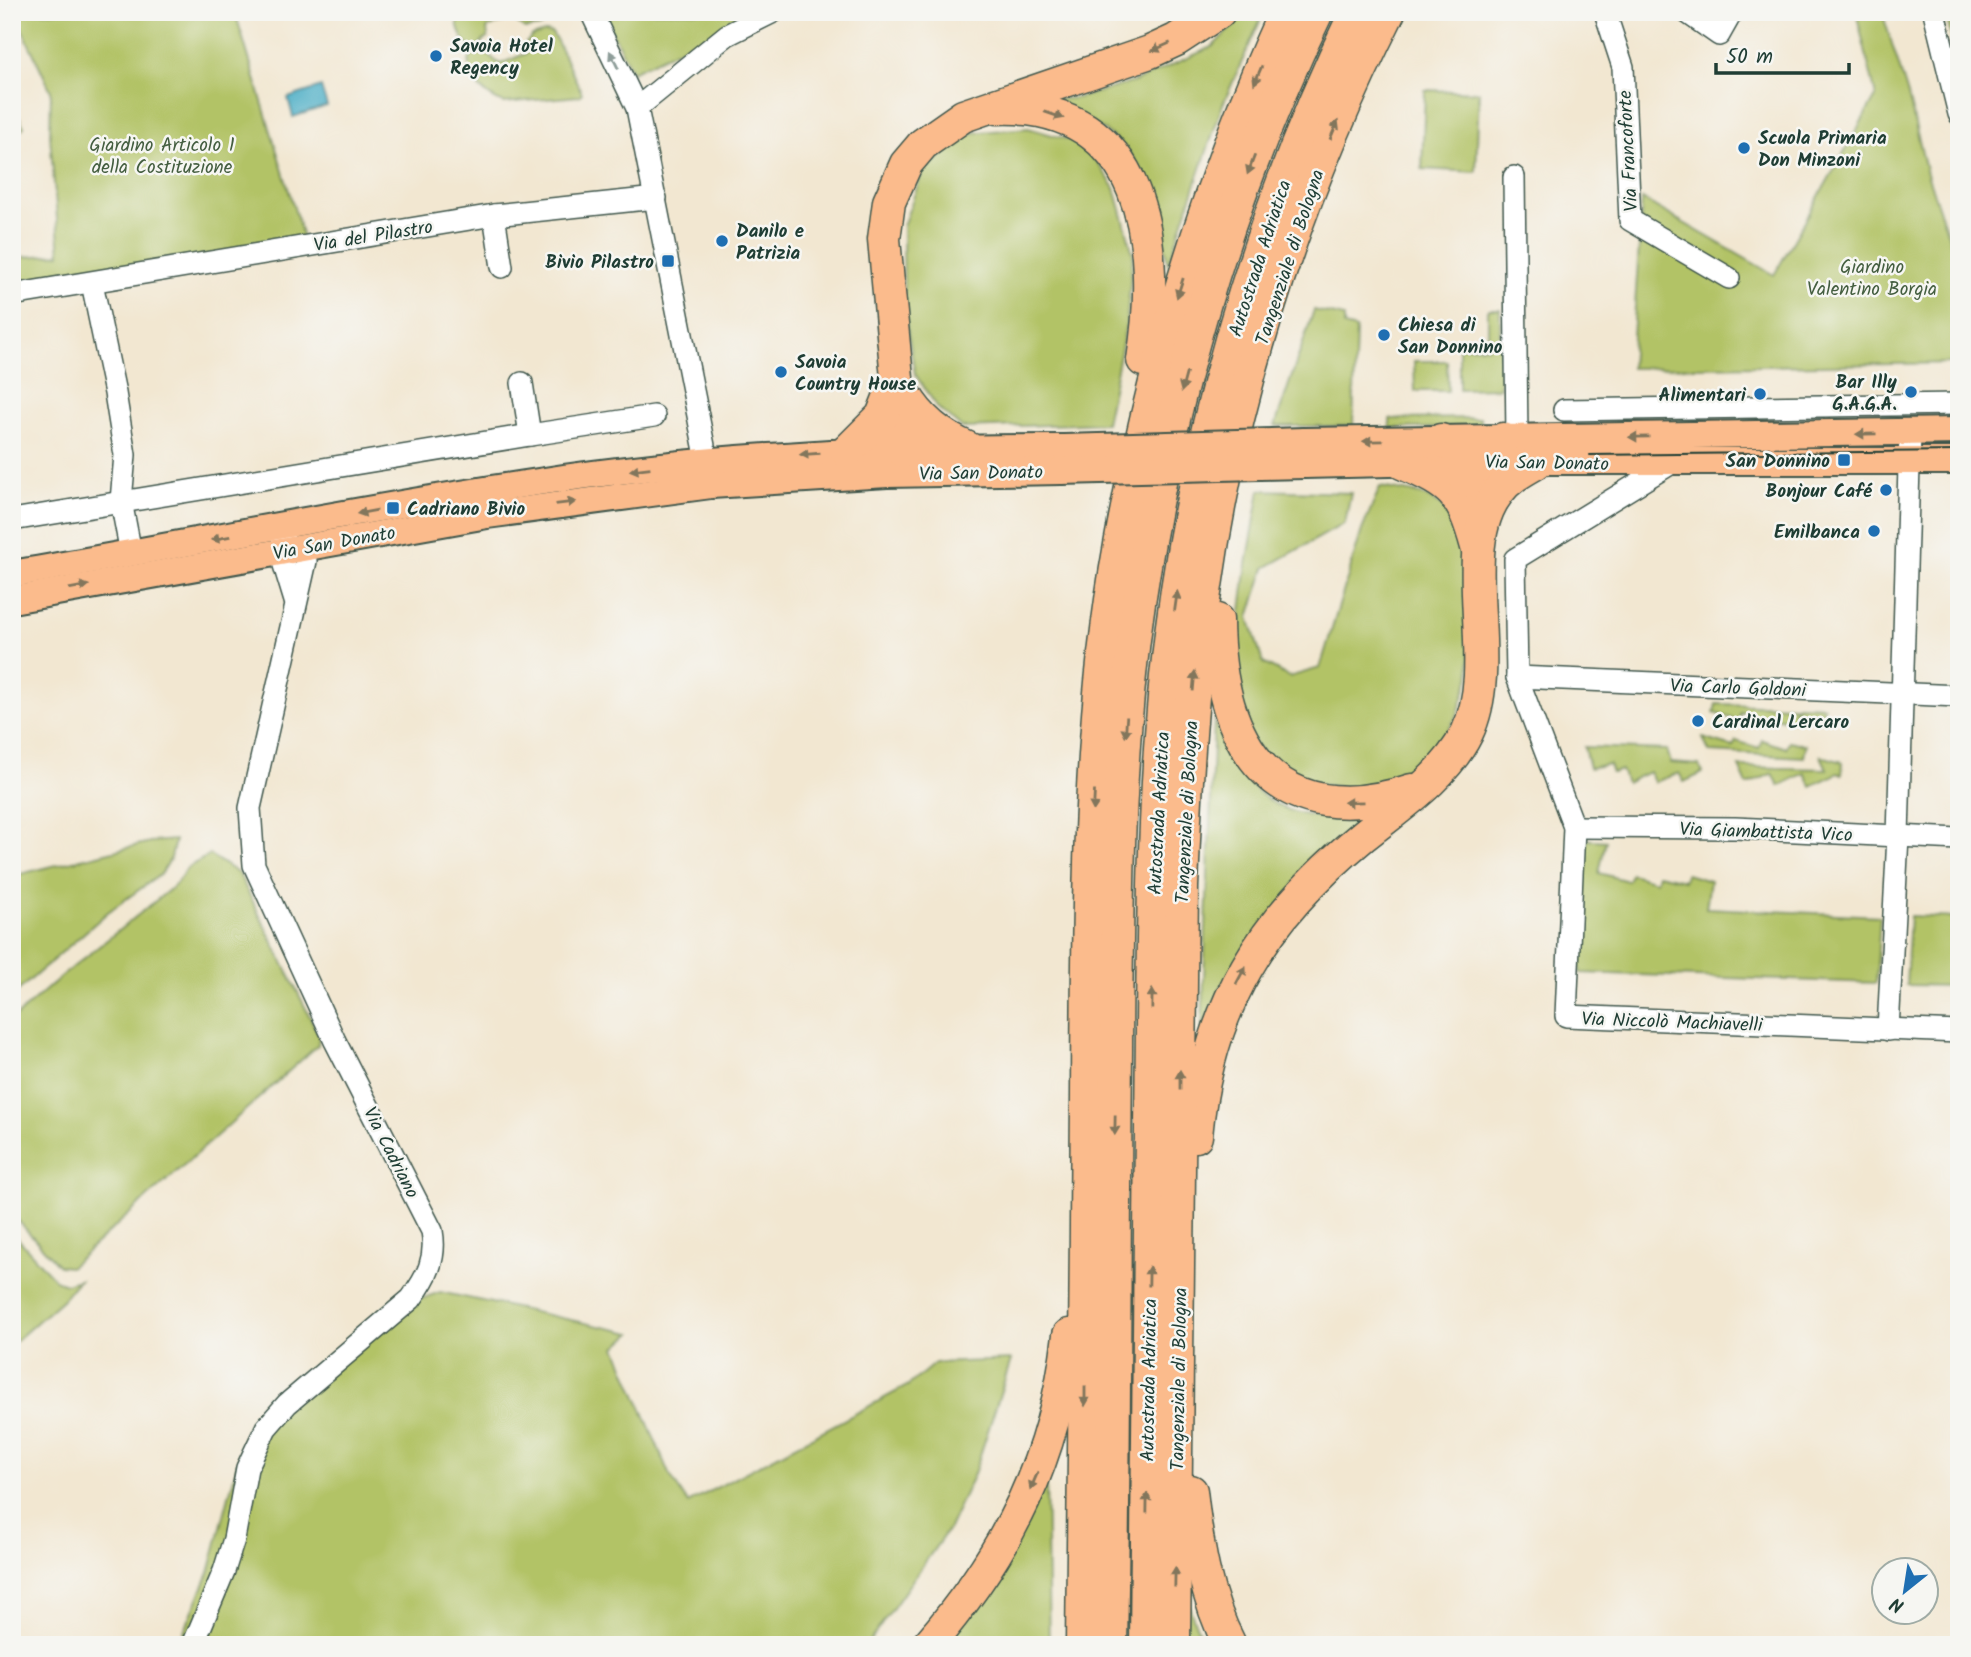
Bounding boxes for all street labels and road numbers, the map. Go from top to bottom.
street label: Via Francoforte [1611,89,1647,212]
street label: Tangenziale di Bologna [1248,166,1333,349]
street label: Autostrada Adriatica [1221,176,1300,341]
street label: Via del Pilastro [312,213,435,261]
street label: Via San Donato [1485,448,1609,480]
street label: Via San Donato [919,458,1043,490]
street label: Via San Donato [271,518,398,569]
street label: Via Carlo Goldoni [1669,672,1808,706]
street label: Tangenziale di Bologna [1168,720,1208,904]
street label: Autostrada Adriatica [1141,731,1179,895]
street label: Via Giambattista Vico [1679,815,1853,851]
street label: Via Niccolò Machiavelli [1581,1005,1765,1041]
street label: Via Cadriano [354,1102,426,1204]
street label: Tangenziale di Bologna [1163,1287,1197,1471]
street label: Autostrada Adriatica [1134,1298,1166,1462]

